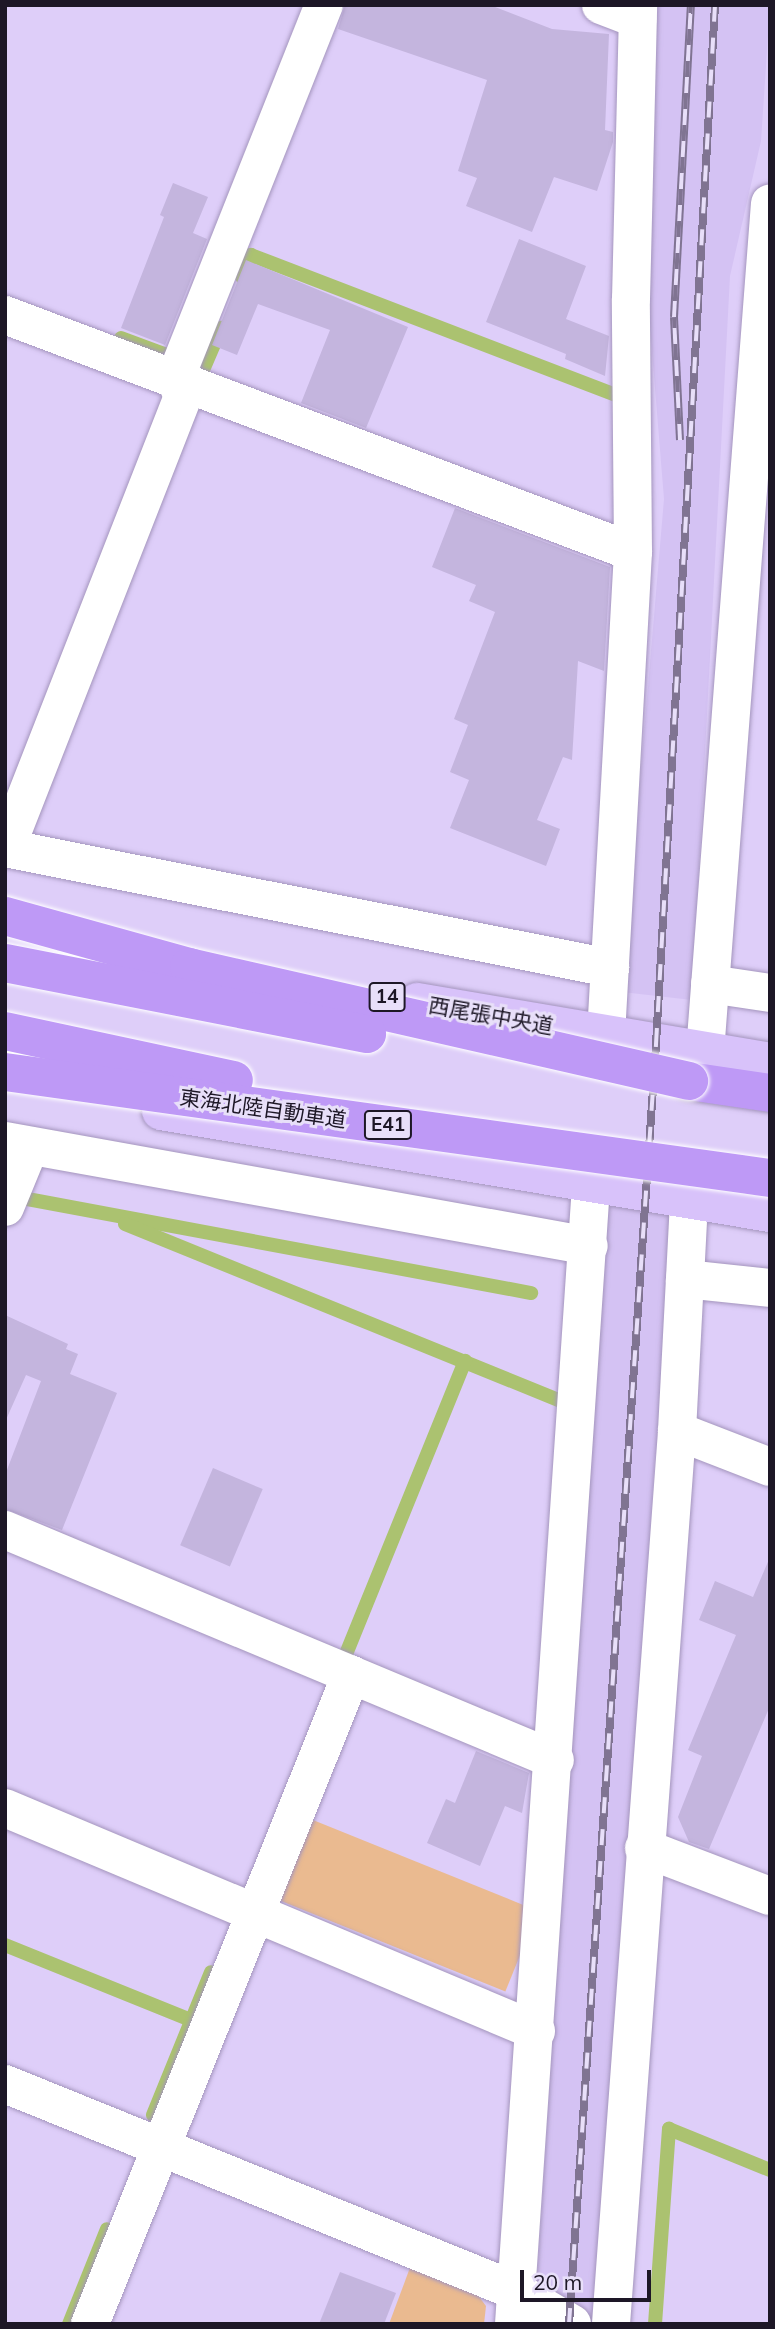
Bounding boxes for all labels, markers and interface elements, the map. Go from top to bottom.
road number: 14 [368,981,406,1012]
street label: 西尾張中央道 [427,992,555,1038]
street label: 東海北陸自動車道 [178,1084,348,1132]
road number: E41 [364,1110,412,1140]
scale bar [523,2256,654,2300]
text: 20 m [533,2269,582,2295]

